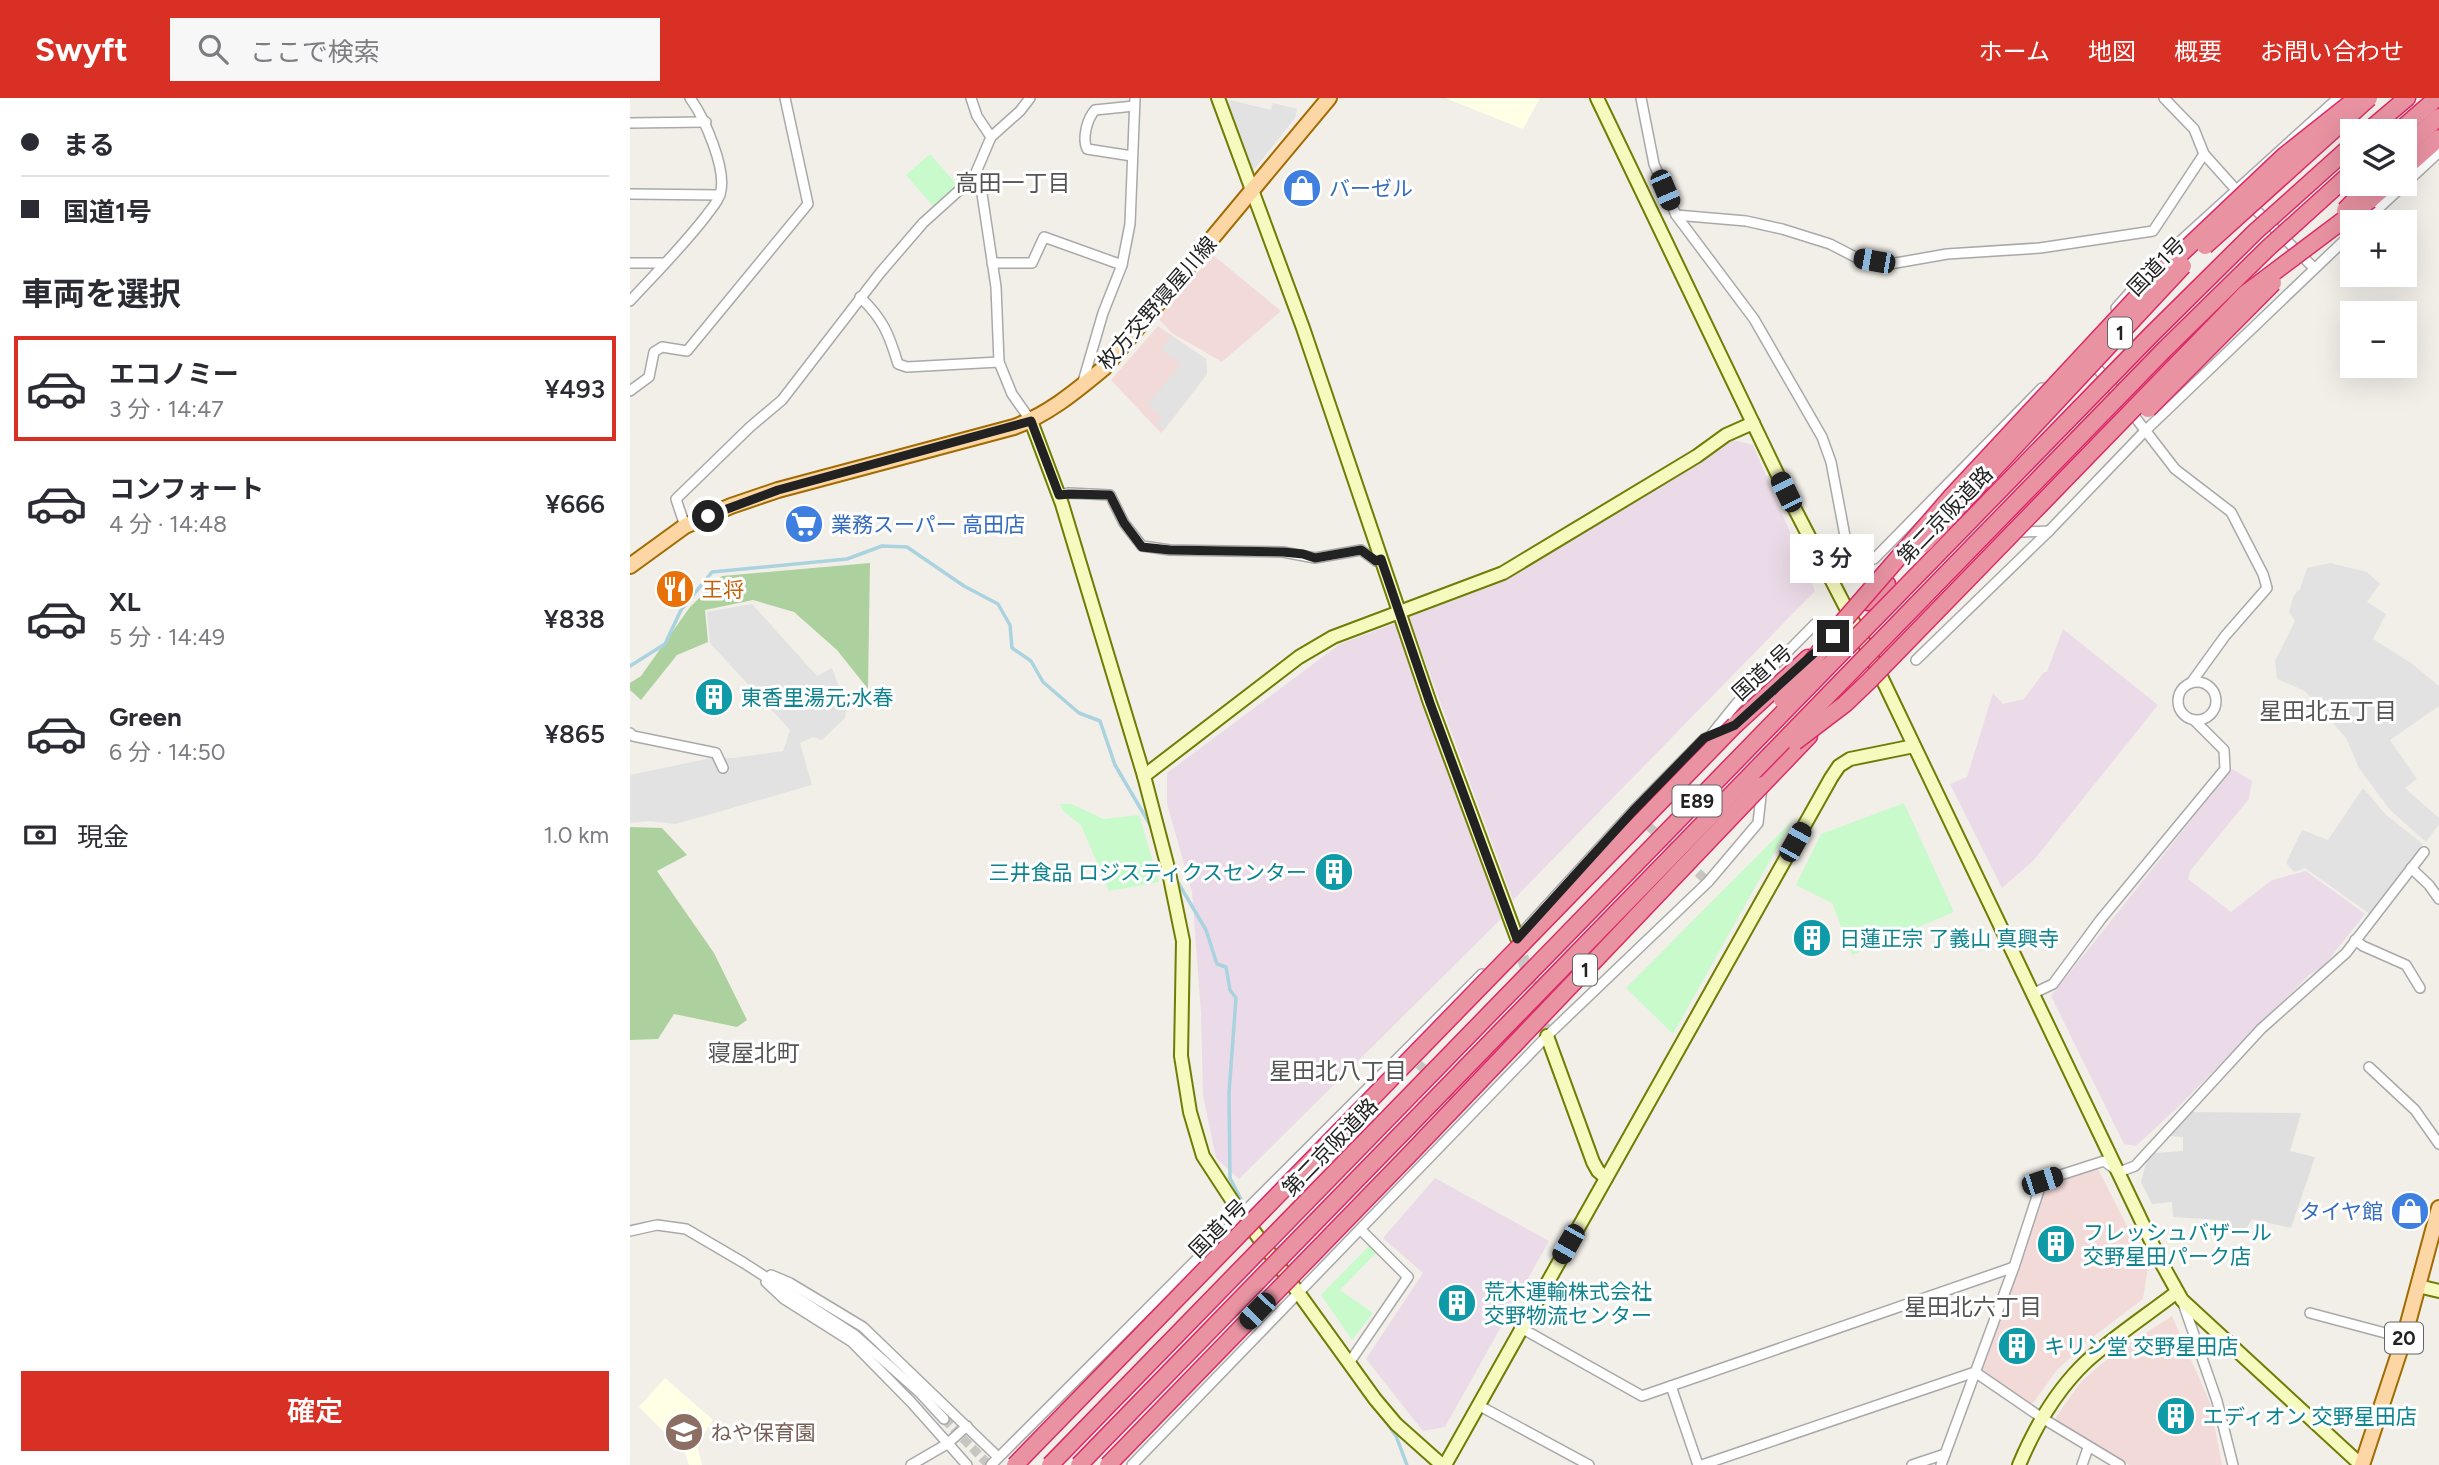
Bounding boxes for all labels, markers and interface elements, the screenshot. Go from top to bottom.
search box [170,18,660,81]
text: Swyft [35,30,128,69]
icon: search [194,30,232,68]
text: ここで検索 [250,36,380,68]
text: ホーム [1979,37,2050,66]
text: 地図 [2088,37,2136,66]
text: 概要 [2174,37,2222,66]
text: お問い合わせ [2260,37,2404,66]
map controls [2340,119,2417,378]
button: layers [2340,119,2417,196]
text: まる [63,129,115,161]
shop icon: バーゼル [1281,167,1323,209]
car [1648,167,1683,213]
district label: 高田一丁目 [956,169,1071,197]
place label: バーゼル [1329,176,1413,201]
text: 国道1号 [63,196,152,228]
button: + [2340,210,2417,287]
street label: 枚方交野寝屋川線 [1092,231,1222,375]
street label: 国道1号 [2122,232,2190,300]
car [1852,247,1897,275]
text: 車両を選択 [21,275,181,313]
button: − [2340,301,2417,378]
road number: 1 [2108,317,2132,348]
icon: car [25,357,88,420]
text: エコノミー [109,358,239,390]
text: ¥493 [544,373,605,405]
text: 3 分 · 14:47 [109,395,224,423]
street label: 第二京阪道路 [1892,461,1998,569]
car [1768,469,1805,515]
icon: car [25,472,88,535]
text: コンフォート [109,473,264,505]
text: ¥666 [545,488,605,520]
route start [692,500,724,532]
supermarket icon: 業務スーパー 高田店 [783,503,825,545]
text: 4 分 · 14:48 [109,510,227,538]
place label: 業務スーパー 高田店 [831,512,1025,537]
callout: 3 分 [1791,534,1875,584]
text: 3 分 [1811,544,1853,572]
restaurant icon: 王将 [654,568,696,610]
place label: 王将 [702,577,744,602]
text: XL [109,586,141,618]
icon: car [25,587,88,650]
text: ¥838 [544,603,605,635]
route end [1817,620,1849,652]
text: 5 分 · 14:49 [109,623,225,651]
street label: 国道1号 [1727,639,1797,705]
building icon: 東香里湯元;水春 [693,676,735,718]
place label: 東香里湯元;水春 [741,685,893,710]
district label: 星田北五丁目 [2259,697,2397,725]
text: Green [109,701,182,733]
icon: car [25,702,88,765]
text: ¥865 [544,718,605,750]
text: 6 分 · 14:50 [109,738,225,766]
road number: E89 [1672,786,1722,816]
icon: cash [21,816,59,854]
car [1776,819,1815,865]
text: 現金 [77,821,129,853]
text: 1.0 km [544,821,609,849]
building icon: 三井食品 ロジスティクスセンター [1313,851,1355,893]
place label: 三井食品 ロジスティクスセンター [989,860,1307,885]
building icon: 日蓮正宗 了義山 真興寺 [1791,917,1833,959]
place label: 日蓮正宗 了義山 真興寺 [1839,926,2059,951]
road number: 1 [1573,954,1597,986]
district label: 寝屋北町 [708,1039,800,1067]
district label: 星田北八丁目 [1269,1057,1407,1085]
street label: 第二京阪道路 [1277,1093,1383,1201]
car [2019,1165,2066,1197]
shop icon: タイヤ館 [2389,1190,2431,1232]
street label: 国道1号 [1184,1194,1252,1262]
place label: タイヤ館 [2300,1199,2383,1224]
place label: フレッシュバザール 交野星田パーク店 [2083,1220,2272,1269]
car [1549,1221,1588,1267]
building icon: フレッシュバザール 交野星田パーク店 [2035,1223,2077,1265]
place label: 荒木運輸株式会社 交野物流センター [1484,1279,1652,1328]
building icon: 荒木運輸株式会社 交野物流センター [1436,1282,1478,1324]
car [1235,1289,1280,1333]
district label: 星田北六丁目 [1904,1293,2042,1321]
road number: 20 [2385,1322,2423,1354]
building icon: キリン堂 交野星田店 [1996,1325,2038,1367]
place label: キリン堂 交野星田店 [2044,1334,2238,1359]
button: 確定 [21,1371,609,1451]
building icon: エディオン 交野星田店 [2155,1395,2197,1437]
place label: エディオン 交野星田店 [2203,1404,2417,1429]
school or university icon: ねや保育園 [663,1411,705,1453]
place label: ねや保育園 [711,1420,816,1445]

